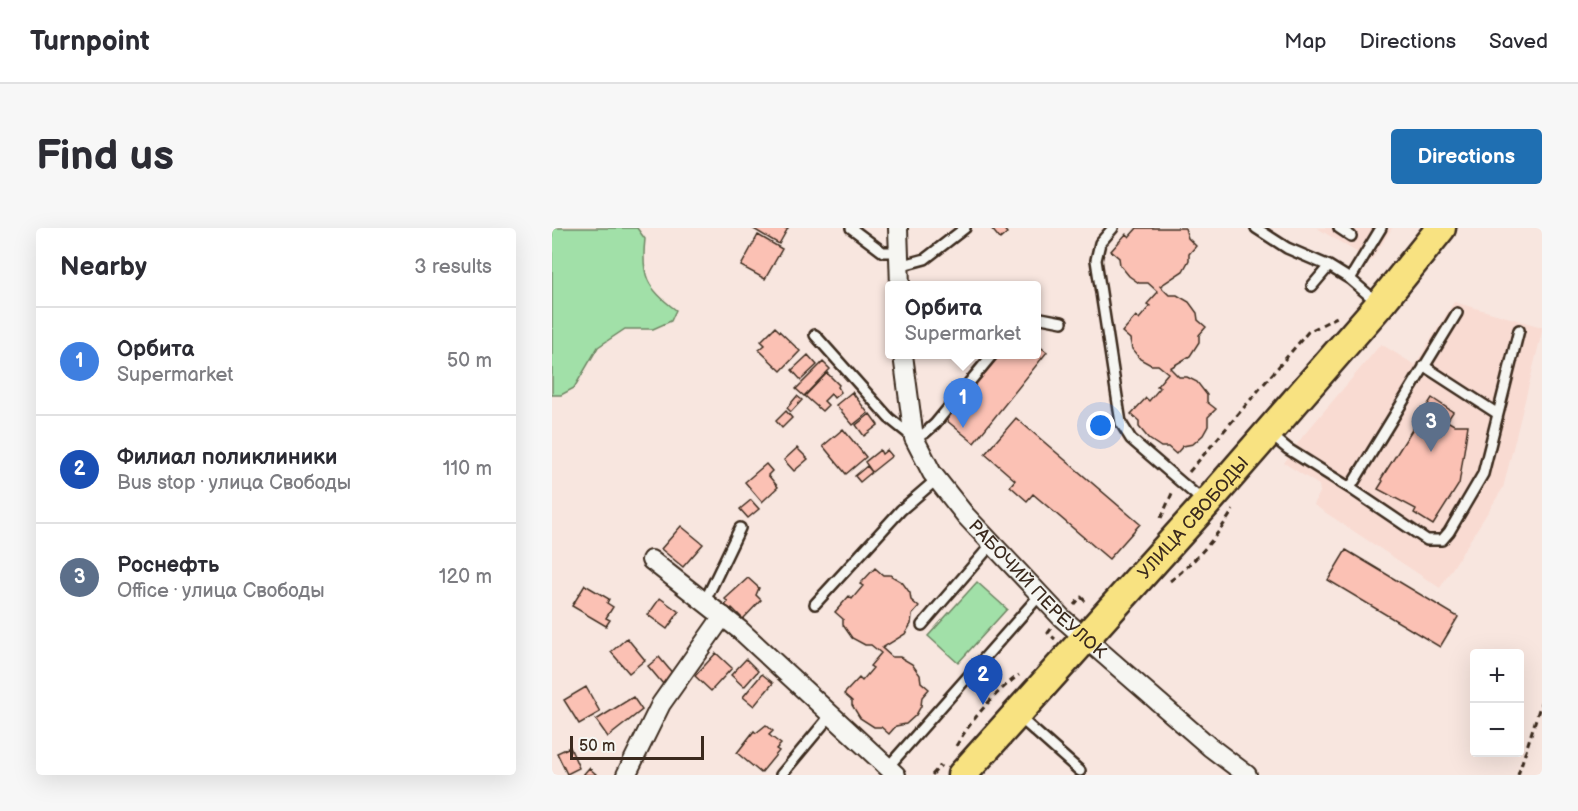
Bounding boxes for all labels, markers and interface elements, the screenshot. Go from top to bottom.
text: Turnpoint [30,25,150,58]
text: Map [1284,29,1327,54]
text: Directions [1360,29,1456,54]
text: Saved [1489,29,1548,54]
button: Directions [1391,129,1542,184]
text: Find us [36,131,174,182]
text: Nearby [60,252,147,283]
text: 3 results [414,255,492,279]
popup [885,281,1041,359]
text: Орбита [905,295,982,322]
text: Supermarket [905,322,1021,346]
text: Орбита [117,336,194,363]
text: 1 [75,349,84,373]
text: 50 m [447,349,492,373]
text: Supermarket [117,363,233,387]
pin: 1 [944,378,982,428]
pin: 3 [1412,402,1450,452]
your location [1086,411,1115,440]
text: Филиал поликлиники [117,444,337,471]
street label: УЛИЦА СВОБОДЫ [1133,452,1253,583]
text: 2 [74,457,85,481]
text: 110 m [443,457,492,481]
text: Bus stop · улица Свободы [117,471,351,495]
street label: РАБОЧИЙ ПЕРЕУЛОК [964,515,1111,663]
text: Роснефть [117,552,219,579]
text: 3 [74,565,85,589]
text: 120 m [439,565,492,589]
text: Office · улица Свободы [117,579,325,603]
map controls [1470,649,1524,757]
button: + [1470,649,1524,703]
pin: 2 [964,656,1002,705]
button: − [1470,703,1524,757]
scale bar [570,733,704,760]
text: 50 m [579,737,615,756]

